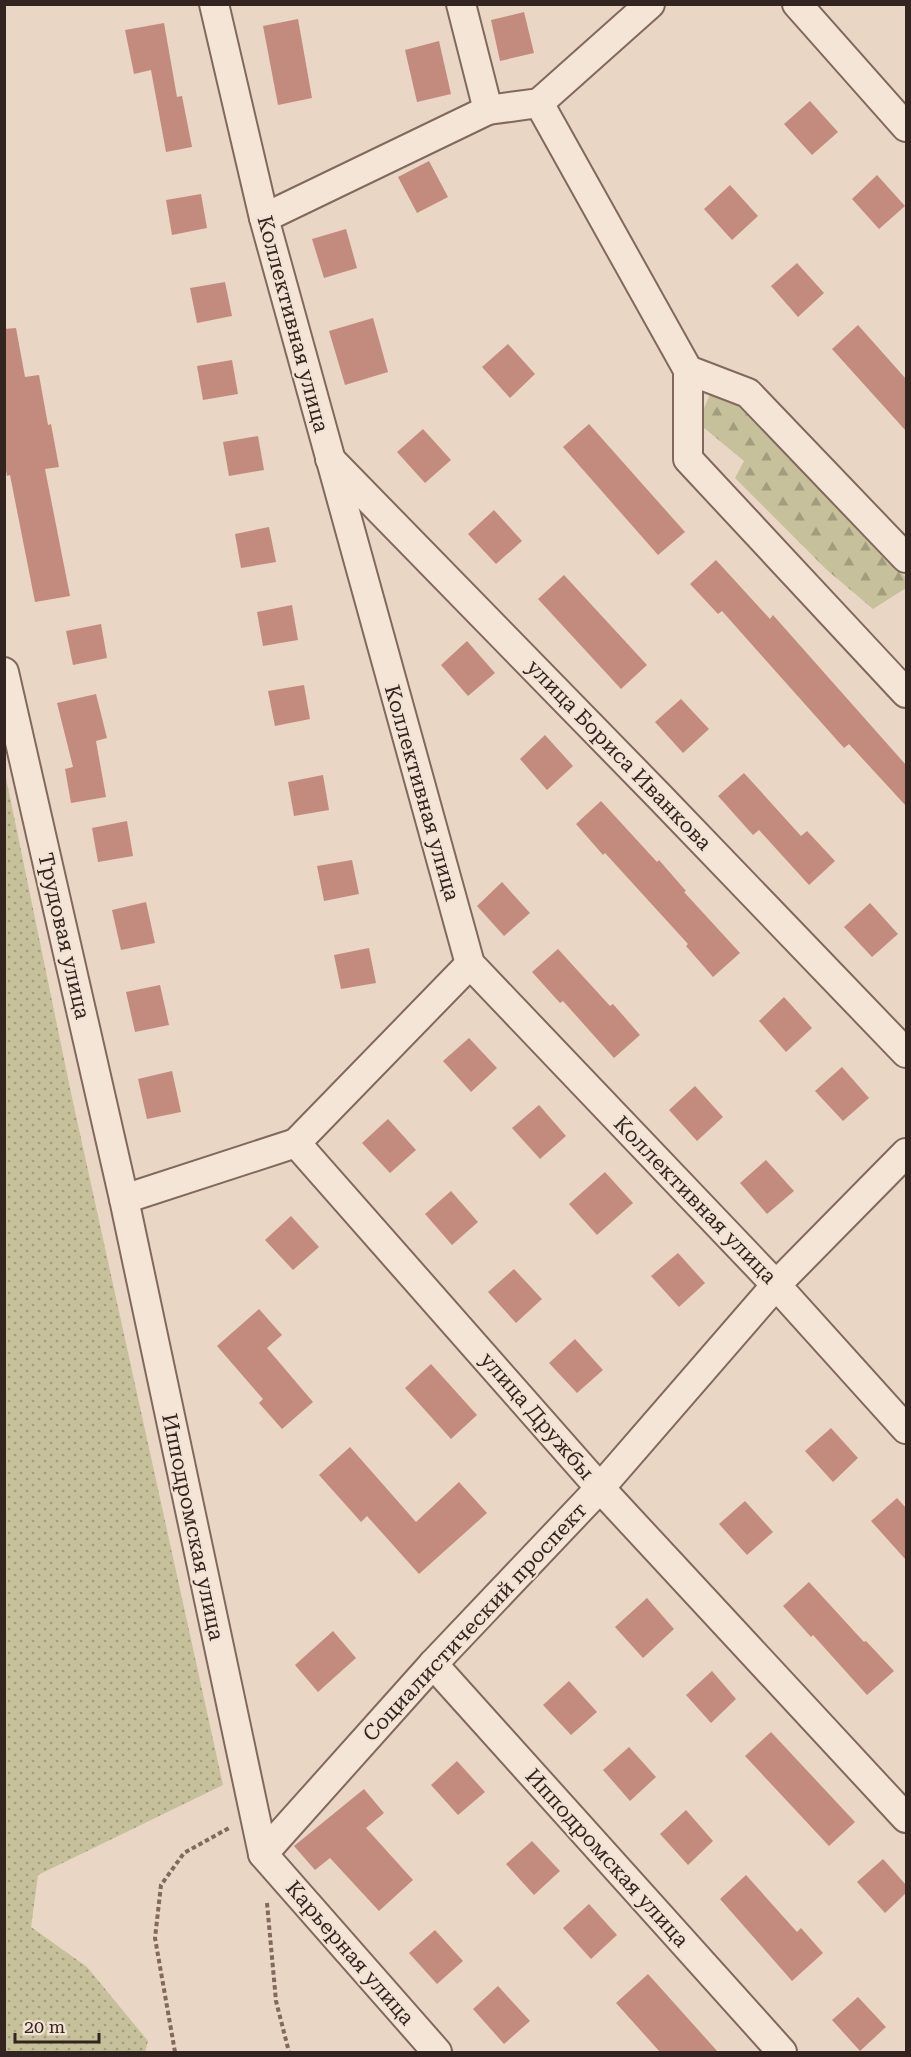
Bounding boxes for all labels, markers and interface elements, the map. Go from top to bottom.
street label: Коллективная улица [253,213,334,436]
street label: улица Бориса Иванкова [522,655,717,856]
street label: Коллективная улица [380,682,464,904]
street label: Трудовая улица [33,850,95,1022]
street label: Коллективная улица [609,1111,782,1289]
street label: улица Дружбы [475,1348,599,1484]
street label: Ипподромская улица [157,1411,229,1643]
street label: Социалистический проспект [358,1498,592,1746]
street label: Ипподромская улица [521,1764,694,1953]
street label: Карьерная улица [281,1876,420,2030]
scale bar [15,2006,99,2044]
text: 20 m [24,2016,65,2037]

